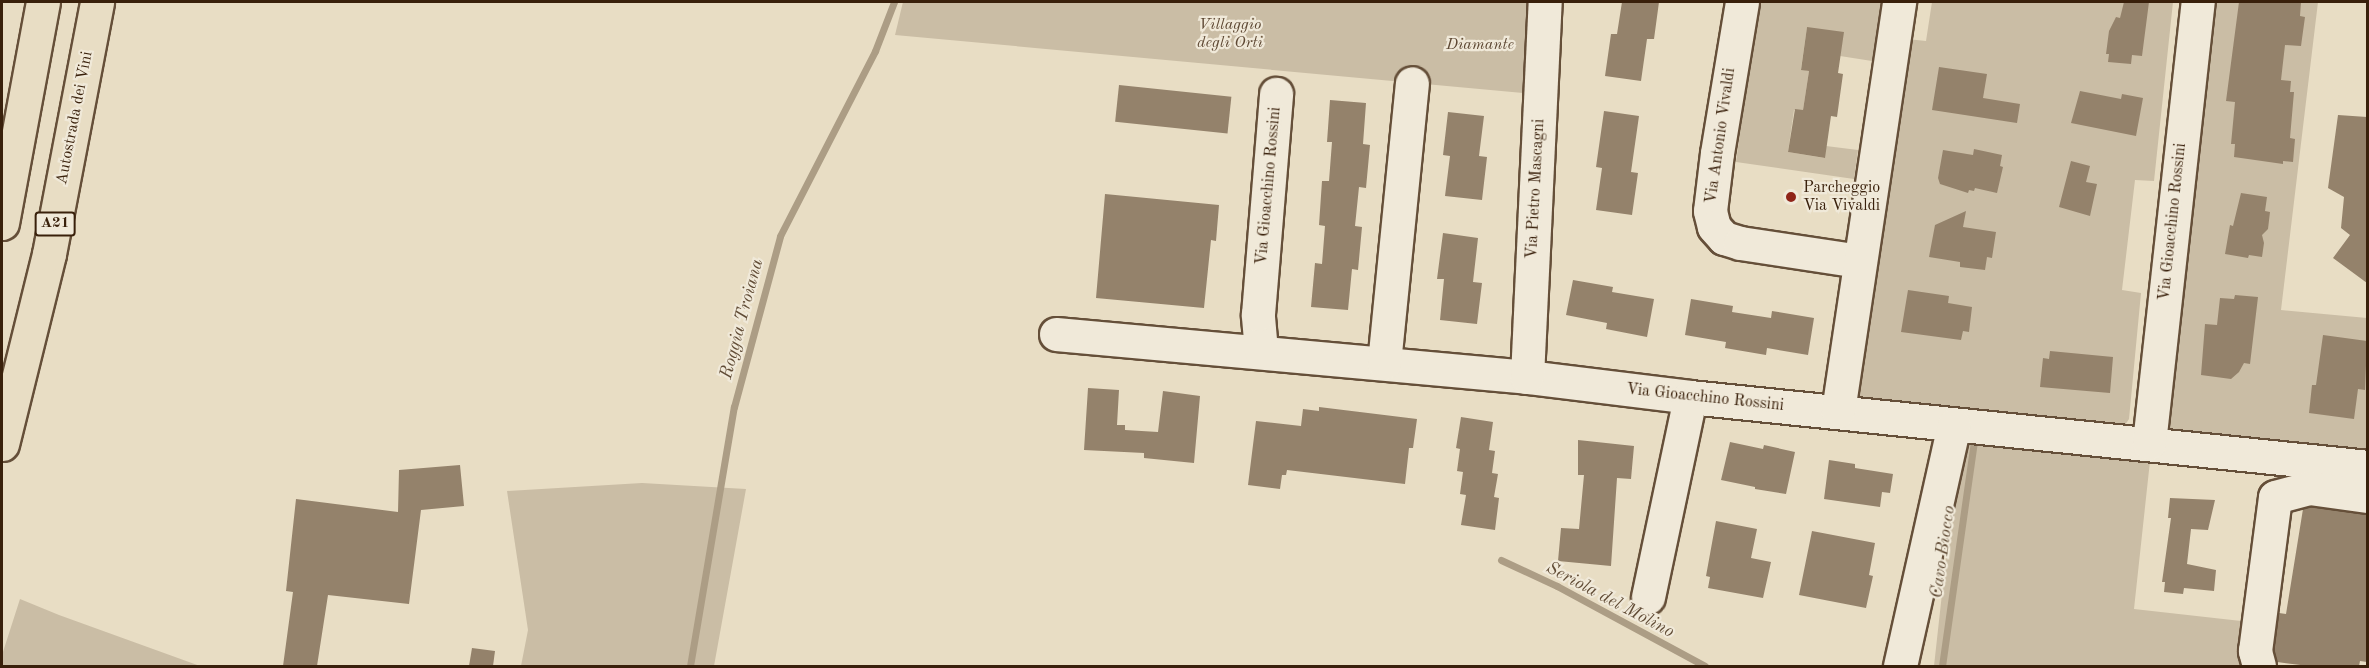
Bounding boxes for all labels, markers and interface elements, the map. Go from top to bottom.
park label: Villaggio degli Orti [1197,15,1263,53]
park label: Diamante [1446,35,1514,55]
street label: Autostrada dei Vini [53,50,97,186]
street label: Via Antonio Vivaldi [1702,67,1740,205]
street label: Via Gioacchino Rossini [1253,106,1285,266]
street label: Via Pietro Mascagni [1523,118,1549,260]
street label: Via Gioacchino Rossini [2155,142,2191,302]
place label: Parcheggio Via Vivaldi [1803,178,1880,216]
marker: Parcheggio Via Vivaldi [1784,190,1798,204]
road number: A21 [34,212,76,236]
water label: Roggia Troiana [716,257,768,381]
street label: Via Gioacchino Rossini [1625,380,1785,416]
water label: Cavo Biocco [1926,504,1960,600]
water label: Seriola del Molino [1542,557,1678,643]

